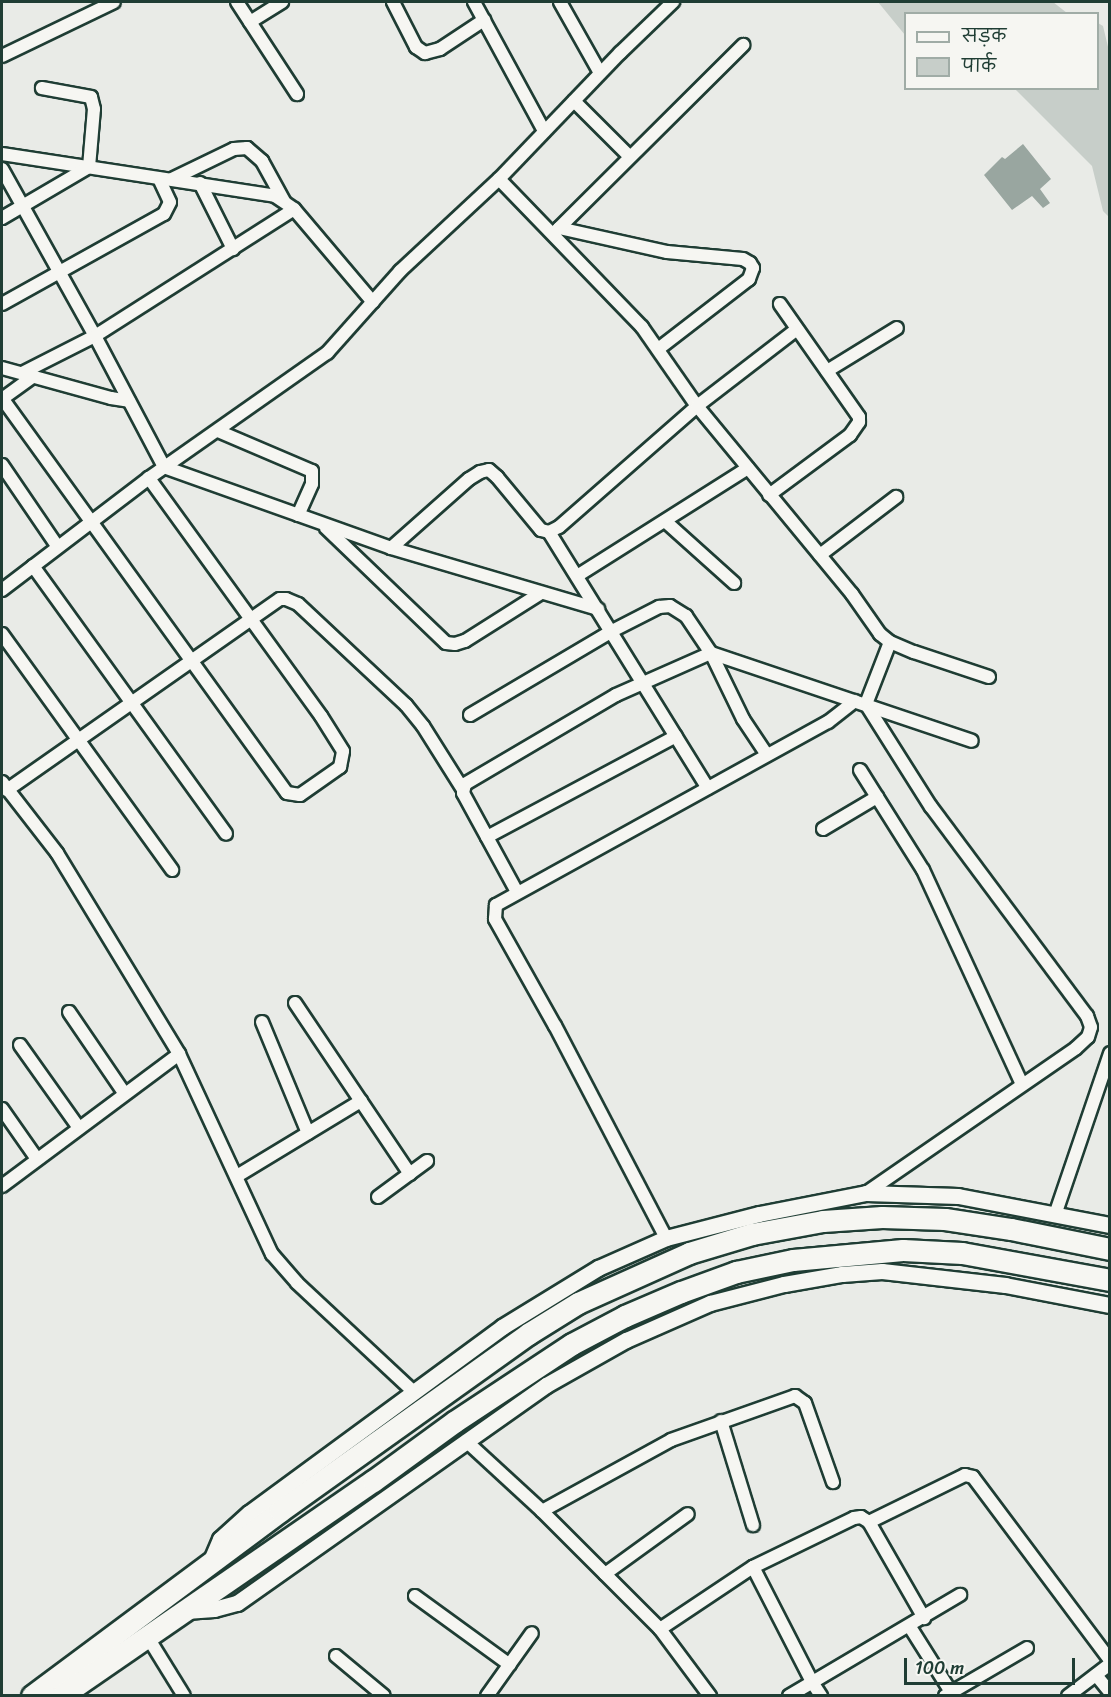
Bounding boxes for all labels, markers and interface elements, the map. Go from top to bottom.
legend [904,12,1099,90]
text: सड़क [962,20,1006,52]
text: पार्क [962,50,996,82]
scale bar [907,1646,1078,1684]
text: 100 m [915,1652,964,1684]

